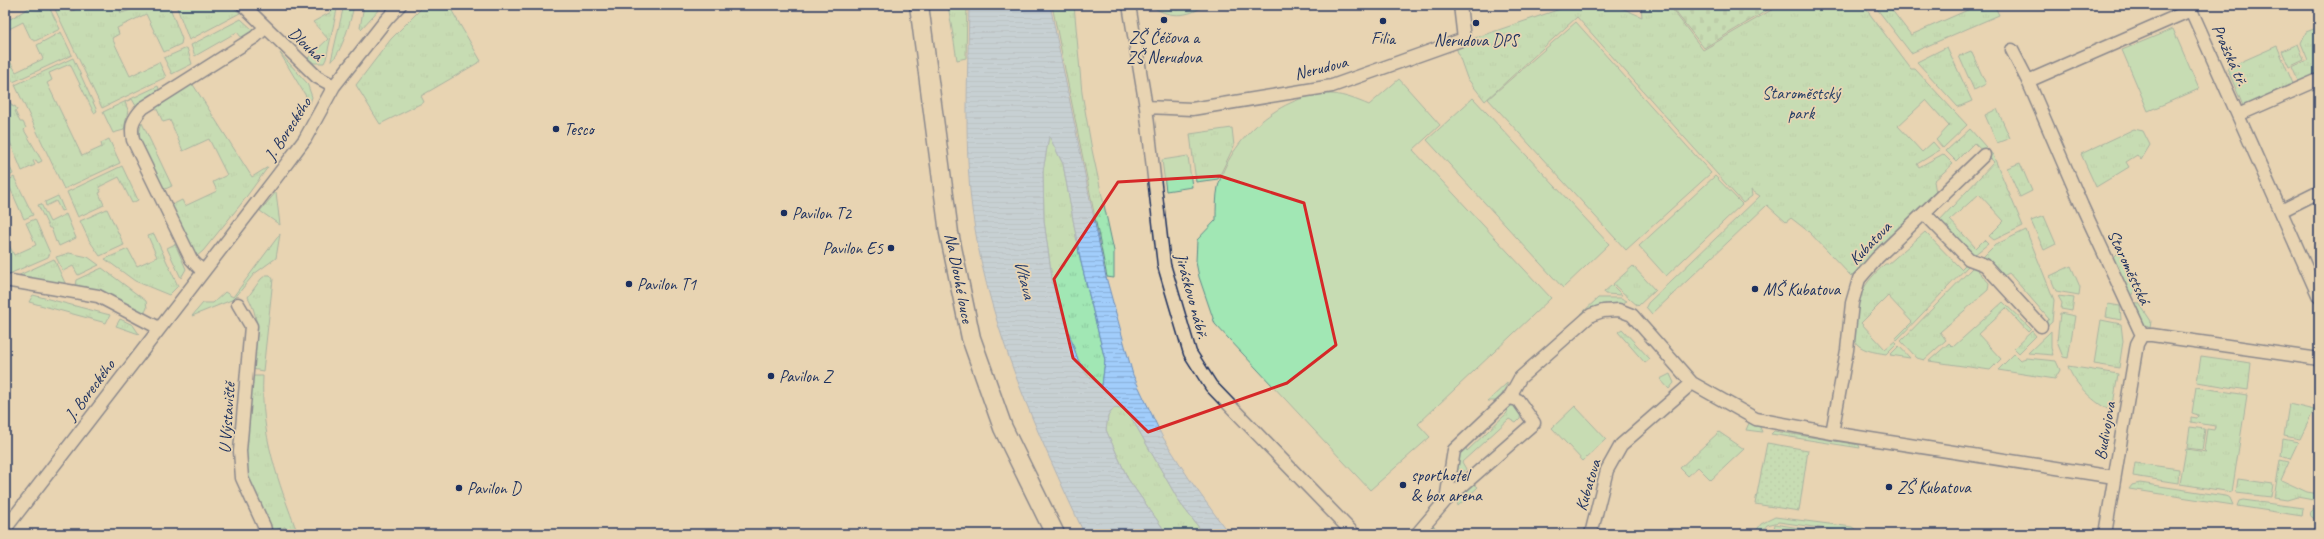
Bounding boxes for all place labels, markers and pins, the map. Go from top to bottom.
marker: ZŠ Čéčova a ZŠ Nerudova [1159,15,1169,25]
marker: Filia [1378,16,1388,26]
marker: Nerudova DPS [1471,18,1481,28]
place label: ZŠ Čéčova a ZŠ Nerudova [1126,27,1203,68]
place label: Filia [1371,28,1397,49]
place label: Nerudova DPS [1434,30,1521,51]
place label: Tesco [564,119,596,140]
marker: Tesco [551,124,561,134]
place label: Pavilon T2 [792,203,853,224]
marker: Pavilon T2 [779,208,789,218]
place label: Pavilon E5 [823,238,884,259]
marker: Pavilon E5 [886,243,896,253]
place label: Pavilon T1 [637,274,698,295]
marker: Pavilon T1 [624,279,634,289]
place label: MŠ Kubatova [1763,279,1842,300]
marker: MŠ Kubatova [1750,284,1760,294]
place label: Pavilon Z [779,366,835,387]
marker: Pavilon Z [766,371,776,381]
place label: sporthotel & box arena [1411,465,1483,506]
place label: ZŠ Kubatova [1897,477,1972,498]
place label: Pavilon D [467,478,523,499]
marker: sporthotel & box arena [1398,480,1408,490]
marker: ZŠ Kubatova [1884,482,1894,492]
marker: Pavilon D [454,483,464,493]

